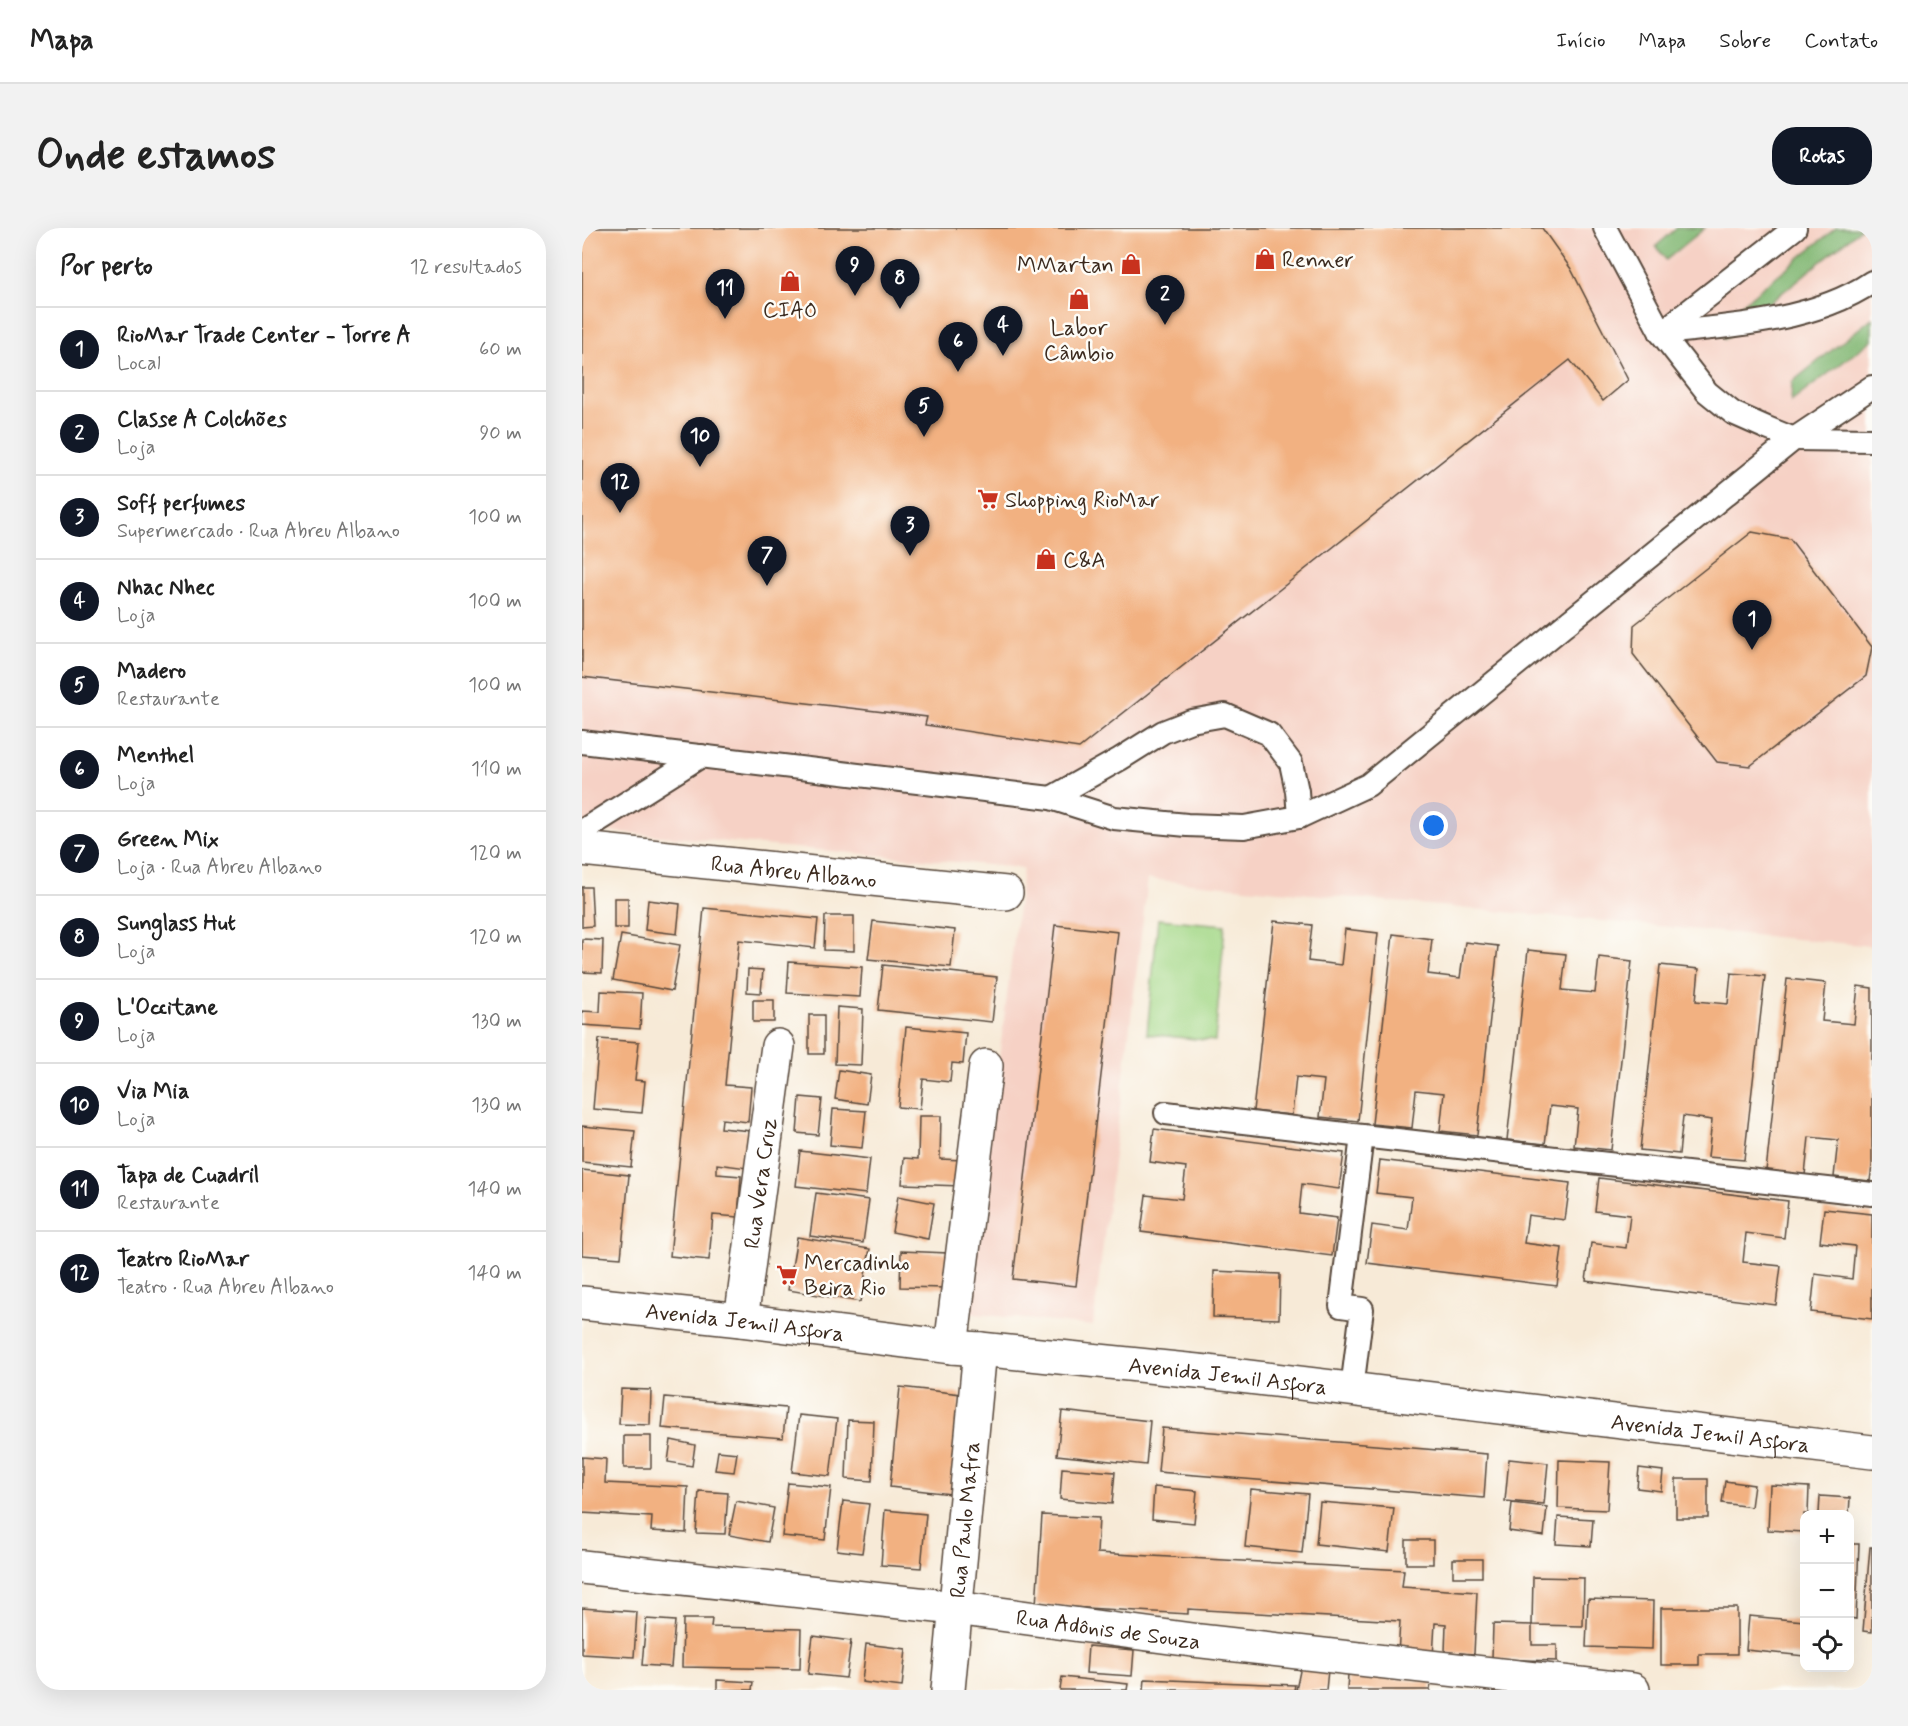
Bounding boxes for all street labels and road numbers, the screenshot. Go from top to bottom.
street label: Rua Abreu Albano [709,850,878,895]
street label: Rua Vera Cruz [739,1116,784,1251]
street label: Avenida Jemil Asfora [644,1298,846,1349]
street label: Avenida Jemil Asfora [1127,1352,1329,1402]
street label: Avenida Jemil Asfora [1609,1409,1811,1460]
street label: Rua Paulo Mafra [945,1440,987,1599]
street label: Rua Adônis de Souza [1014,1604,1202,1657]

